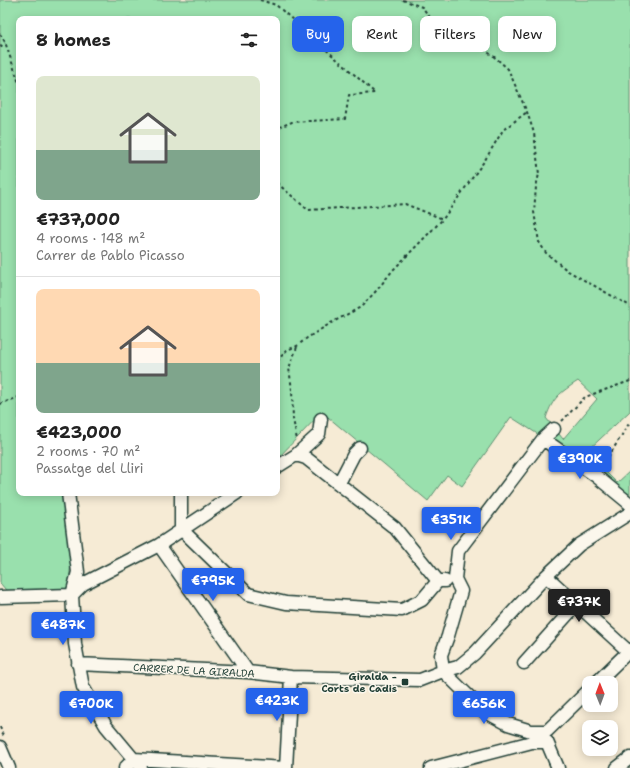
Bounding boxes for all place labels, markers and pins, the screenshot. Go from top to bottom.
pin: €390K [552,446,608,480]
pin: €351K [423,507,479,541]
pin: €795K [185,568,241,602]
pin: €737K [551,589,607,623]
pin: €487K [35,612,91,646]
place label: Giralda - Corts de Cadis [321,670,397,695]
marker: Giralda - Corts de Cadis [400,677,410,687]
pin: €423K [249,688,305,722]
pin: €700K [63,691,119,725]
pin: €656K [456,691,512,725]

